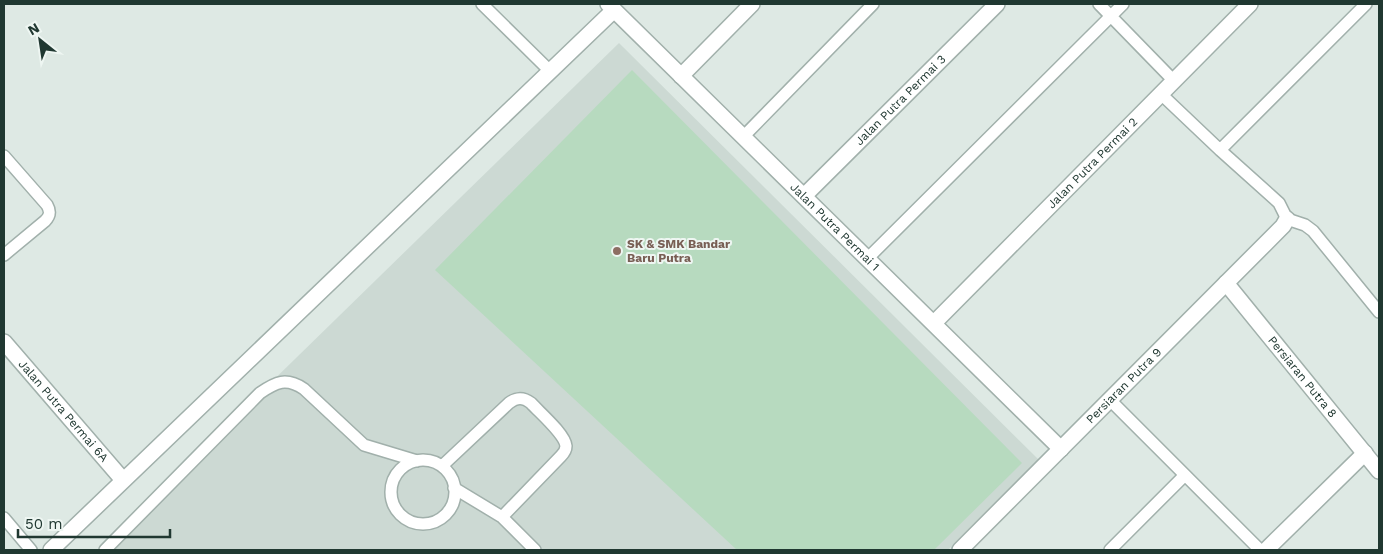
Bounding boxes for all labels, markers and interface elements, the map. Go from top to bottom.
north arrow [15,15,65,65]
text: N [25,19,42,38]
street label: Jalan Putra Permai 3 [852,52,949,148]
street label: Jalan Putra Permai 2 [1044,115,1140,211]
street label: Jalan Putra Permai 1 [787,180,882,274]
place label: SK & SMK Bandar Baru Putra [627,237,731,265]
marker: SK & SMK Bandar Baru Putra [611,245,623,257]
street label: Persiaran Putra 8 [1265,333,1340,420]
street label: Persiaran Putra 9 [1083,345,1164,426]
street label: Jalan Putra Permai 6A [16,357,111,465]
scale bar [18,506,170,538]
text: 50 m [25,515,62,533]

